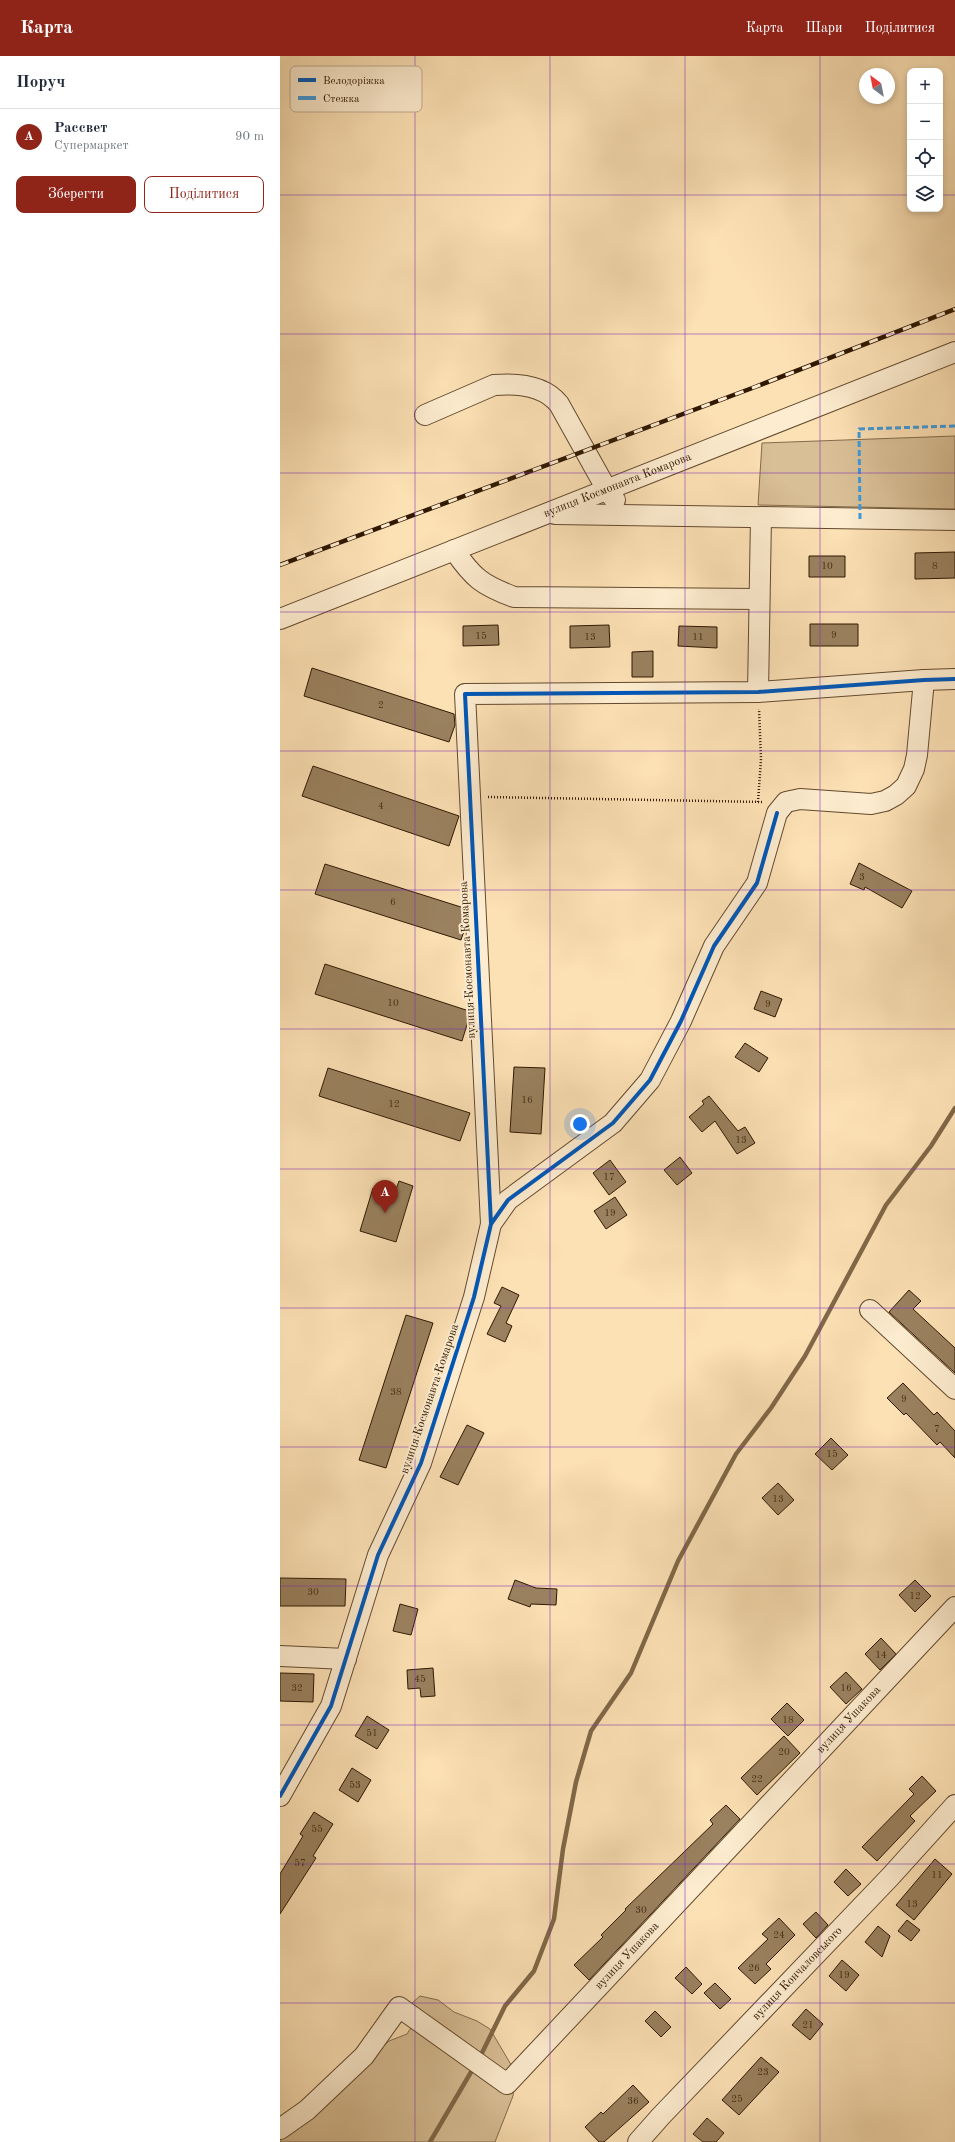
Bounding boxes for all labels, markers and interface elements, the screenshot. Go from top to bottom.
text: Карта [20,19,73,38]
text: Карта [746,21,784,35]
text: Шари [806,21,843,35]
text: Поділитися [865,21,935,35]
legend [290,66,422,112]
north arrow [859,68,895,104]
map controls [907,68,943,212]
button: + [907,68,943,104]
text: Поруч [16,74,65,91]
text: Велодоріжка [323,76,385,87]
text: Стежка [323,94,360,105]
button: − [907,104,943,140]
text: Рассвет [54,121,108,136]
text: A [24,130,34,143]
text: 90 m [235,130,264,143]
text: Супермаркет [54,139,129,152]
button: locate [907,140,943,176]
button: Зберегти [16,176,136,213]
button: Поділитися [144,176,264,213]
button: layers [907,176,943,212]
street label: вулиця Космонавта Комарова [542,451,693,520]
house number: 10 [821,561,833,571]
house number: 8 [932,561,938,571]
house number: 9 [831,630,837,640]
house number: 15 [475,631,487,641]
house number: 13 [584,632,596,642]
house number: 11 [692,632,704,642]
house number: 2 [378,700,384,710]
house number: 4 [378,801,384,811]
house number: 3 [859,872,865,882]
street label: вулиця Космонавта Комарова [458,881,478,1039]
house number: 6 [390,897,396,907]
house number: 10 [387,998,399,1008]
house number: 9 [765,999,771,1009]
house number: 16 [521,1095,533,1105]
house number: 12 [388,1099,400,1109]
your location [570,1114,590,1134]
house number: 13 [735,1135,747,1145]
house number: 17 [603,1172,615,1182]
pin: A [372,1180,398,1213]
house number: 19 [604,1208,616,1218]
street label: вулиця Космонавта Комарова [399,1323,461,1475]
house number: 38 [390,1387,402,1397]
house number: 9 [901,1394,907,1404]
house number: 7 [934,1424,940,1434]
house number: 15 [826,1449,838,1459]
house number: 13 [772,1494,784,1504]
house number: 30 [307,1587,319,1597]
house number: 12 [909,1591,921,1601]
house number: 14 [875,1650,887,1660]
house number: 45 [414,1674,426,1684]
house number: 32 [291,1683,303,1693]
house number: 16 [840,1683,852,1693]
street label: вулиця Ушакова [815,1684,883,1756]
house number: 18 [782,1715,794,1725]
house number: 51 [366,1728,378,1738]
house number: 20 [778,1747,790,1757]
house number: 22 [751,1774,763,1784]
house number: 53 [349,1780,361,1790]
house number: 55 [311,1824,323,1834]
house number: 57 [294,1858,306,1868]
house number: 11 [931,1870,943,1880]
house number: 13 [906,1899,918,1909]
house number: 30 [635,1905,647,1915]
street label: вулиця Ушакова [593,1920,661,1992]
street label: вулиця Кончаловського [750,1925,845,2022]
house number: 24 [773,1930,785,1940]
house number: 26 [748,1963,760,1973]
house number: 19 [838,1970,850,1980]
house number: 21 [802,2020,814,2030]
house number: 23 [757,2067,769,2077]
house number: 25 [731,2094,743,2104]
house number: 36 [627,2096,639,2106]

